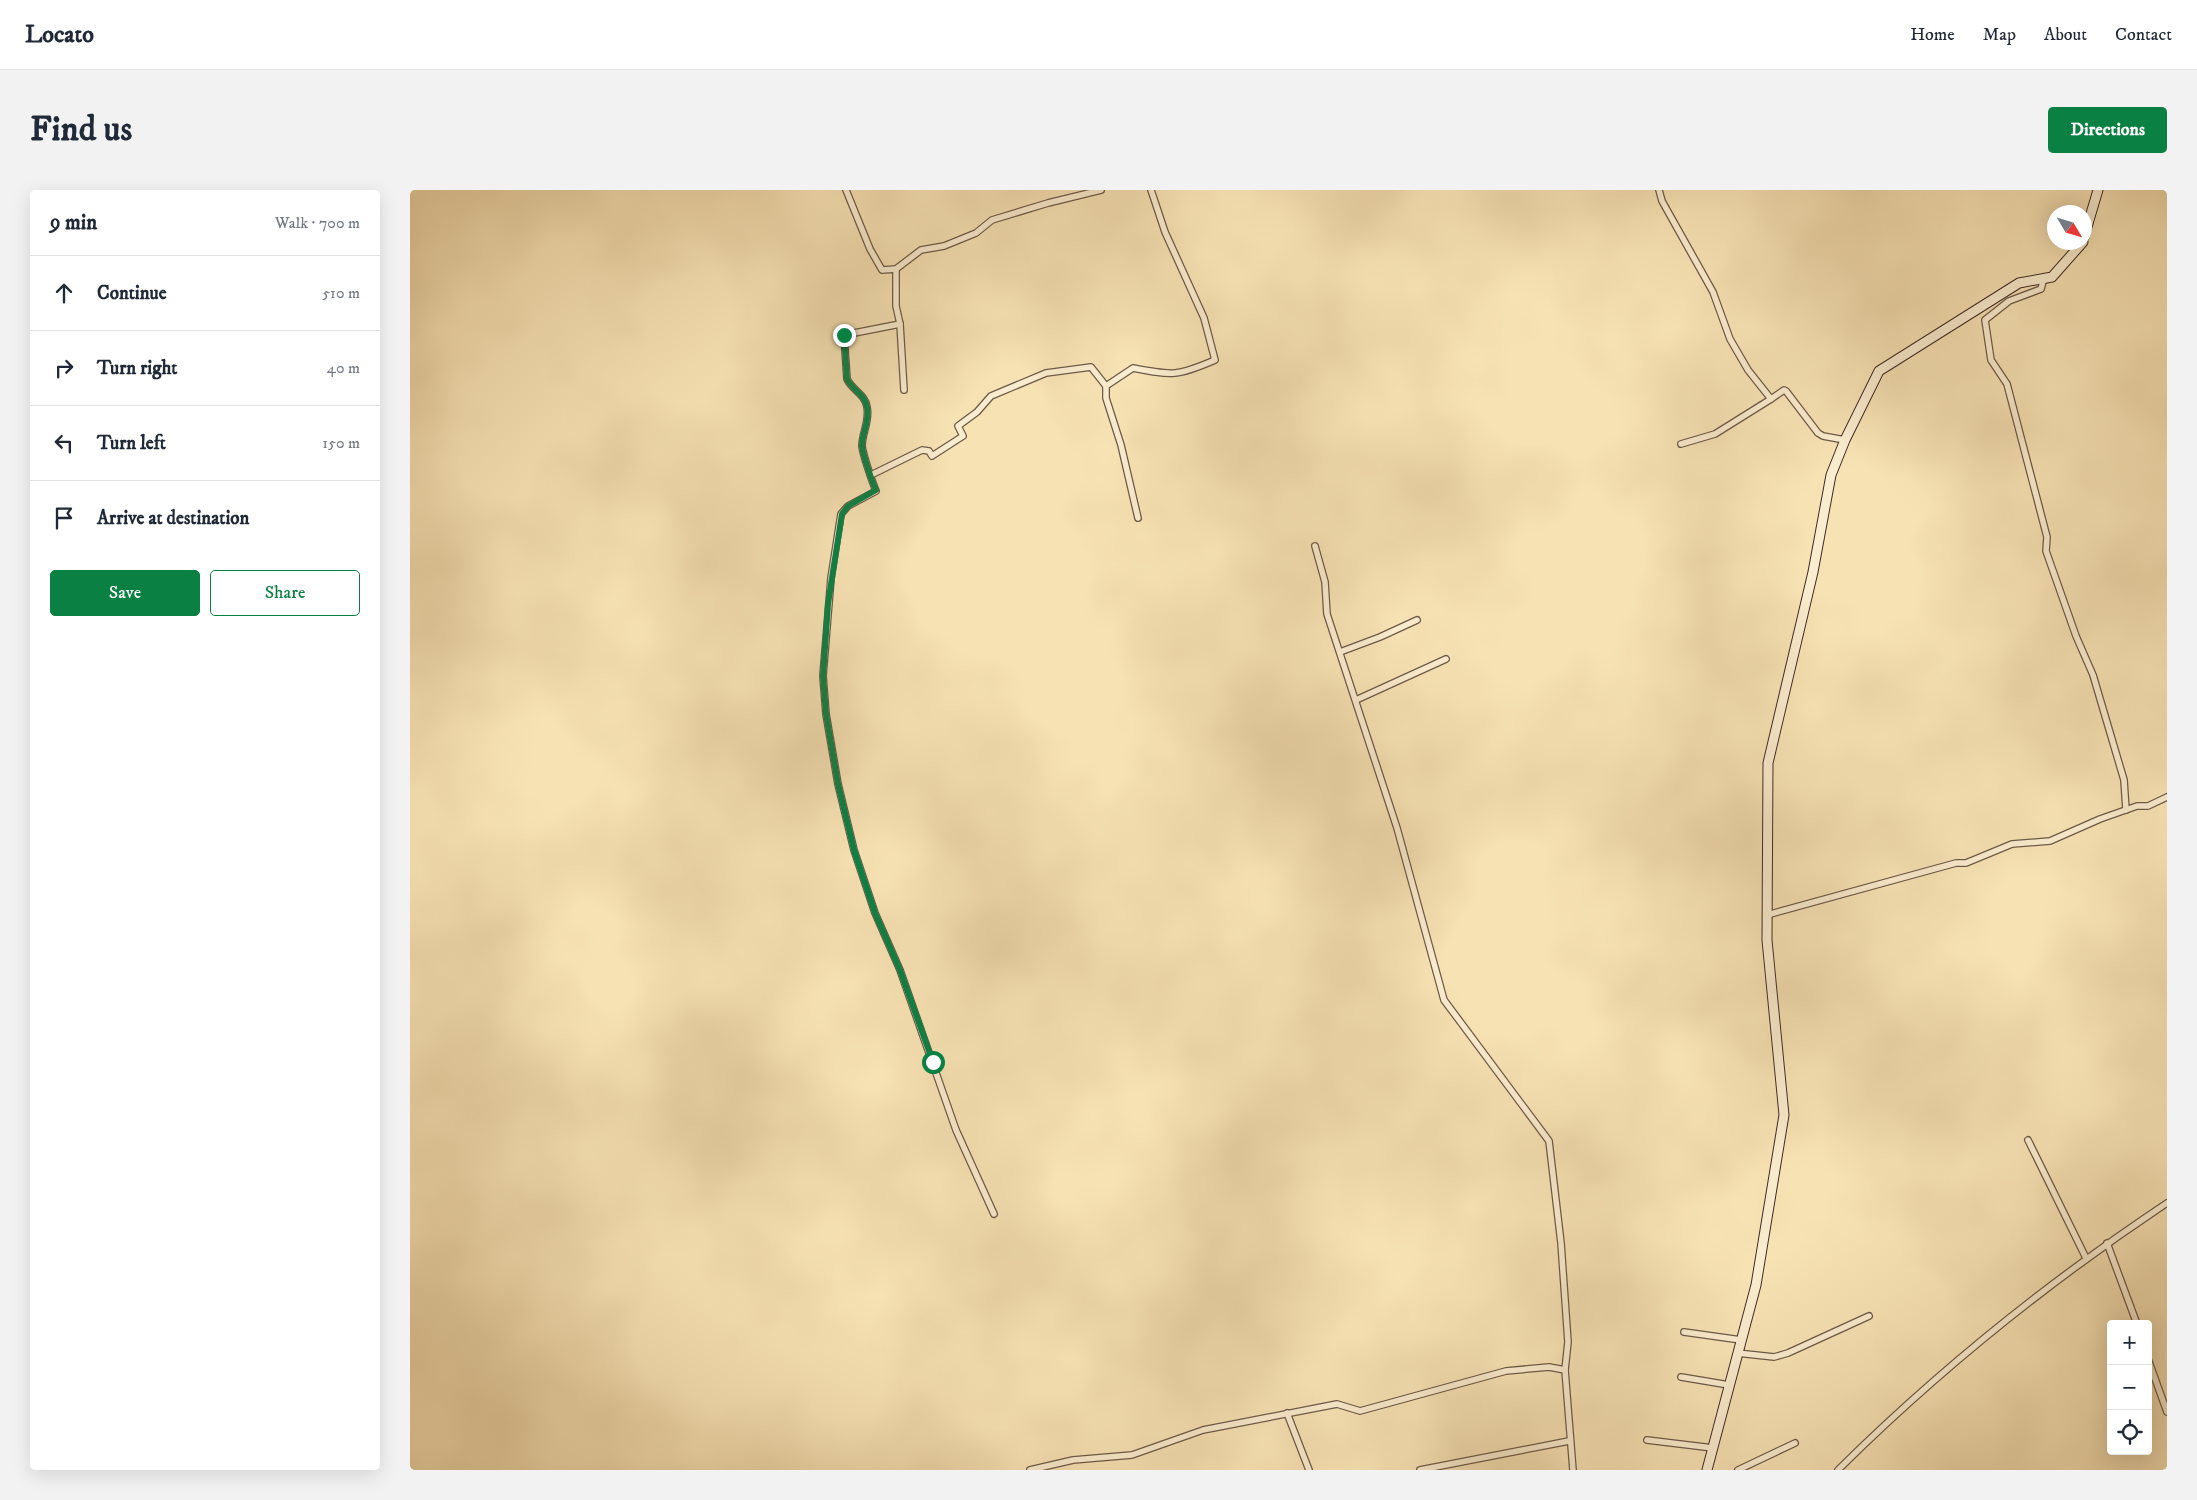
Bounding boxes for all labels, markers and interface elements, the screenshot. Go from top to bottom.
text: Locato [25,20,94,50]
text: Home [1910,24,1955,46]
text: Map [1983,24,2016,46]
text: About [2044,24,2087,46]
text: Contact [2115,24,2172,46]
button: Directions [2048,107,2167,153]
text: Find us [30,108,132,152]
north arrow [2047,205,2092,250]
text: 9 min [50,210,97,236]
text: Walk · 700 m [275,213,360,233]
icon: ahead [50,279,78,307]
text: Continue [97,282,167,305]
text: 510 m [322,283,360,303]
route end [833,324,856,347]
icon: right [50,354,78,382]
text: Turn right [97,357,177,380]
text: 40 m [327,358,360,378]
icon: left [50,429,78,457]
text: Turn left [97,432,166,455]
text: 150 m [322,433,360,453]
icon: arrive [50,504,78,532]
text: Arrive at destination [97,507,249,530]
button: Save [50,570,200,616]
button: Share [210,570,360,616]
route start [922,1051,945,1074]
map controls [2107,1320,2152,1455]
button: + [2107,1320,2152,1365]
button: − [2107,1365,2152,1410]
button: locate [2107,1410,2152,1455]

